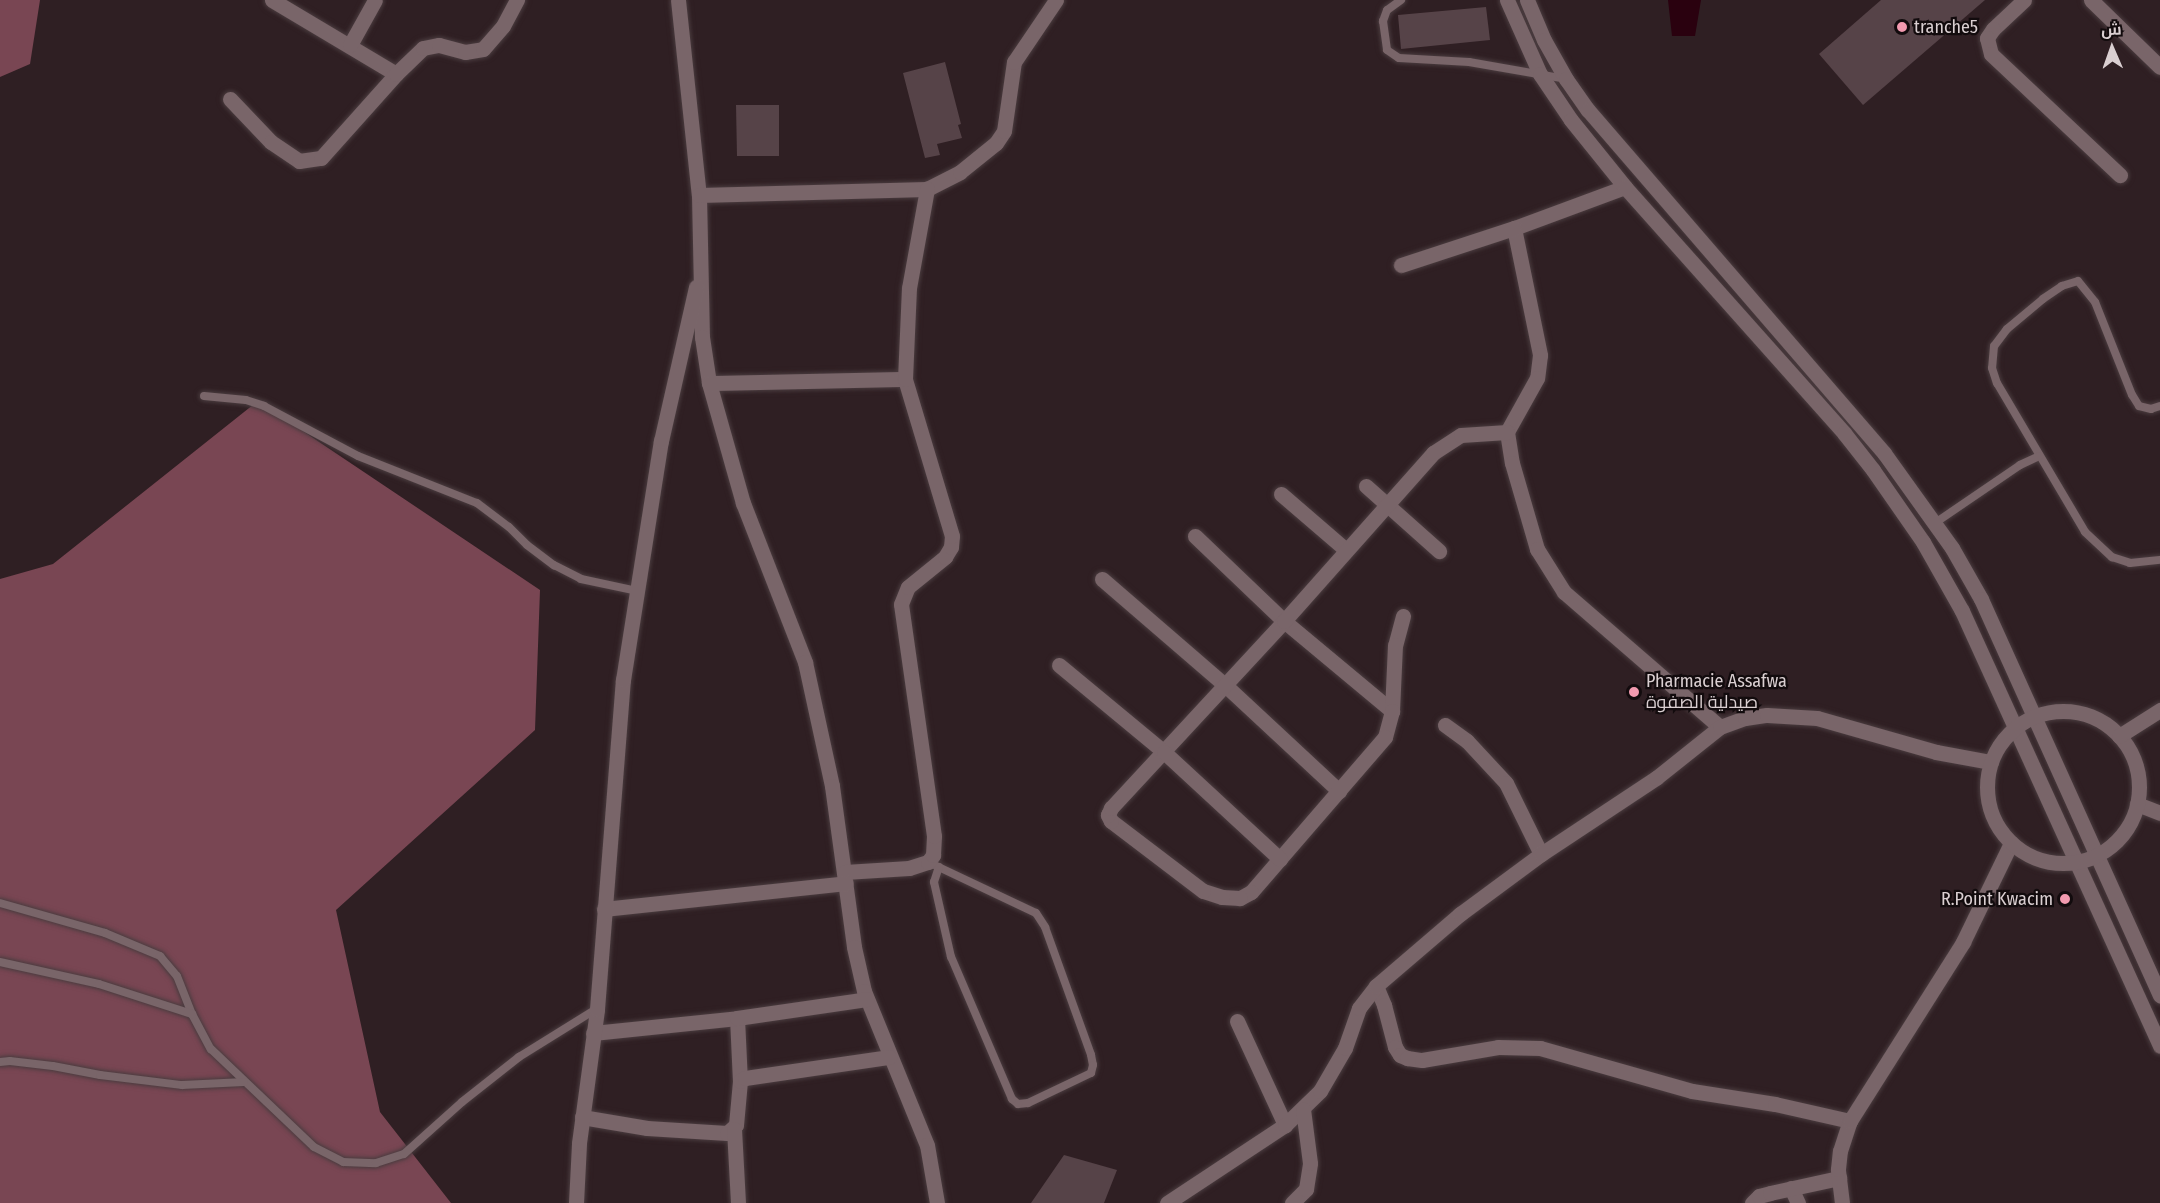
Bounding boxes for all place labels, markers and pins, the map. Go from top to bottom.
place label: tranche5 [1914,16,1978,38]
marker: tranche5 [1895,20,1909,34]
place label: Pharmacie Assafwa صيدلية الصفوة [1646,671,1787,714]
marker: Pharmacie Assafwa صيدلية الصفوة [1627,685,1641,699]
place label: R.Point Kwacim [1941,888,2053,910]
marker: R.Point Kwacim [2058,892,2072,906]

